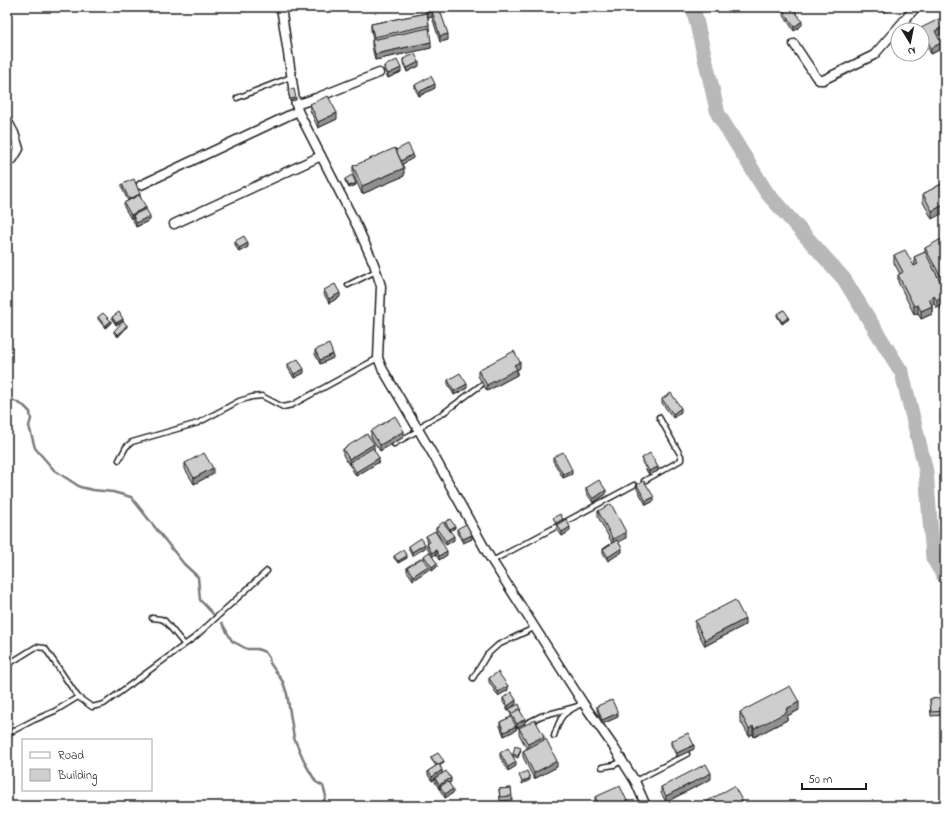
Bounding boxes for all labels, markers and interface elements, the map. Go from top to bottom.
north arrow [890,22,930,62]
text: N [907,42,917,59]
legend [22,739,152,791]
text: Road [58,747,84,765]
scale bar [802,765,866,791]
text: Building [57,767,97,786]
text: 50 m [808,771,832,789]

